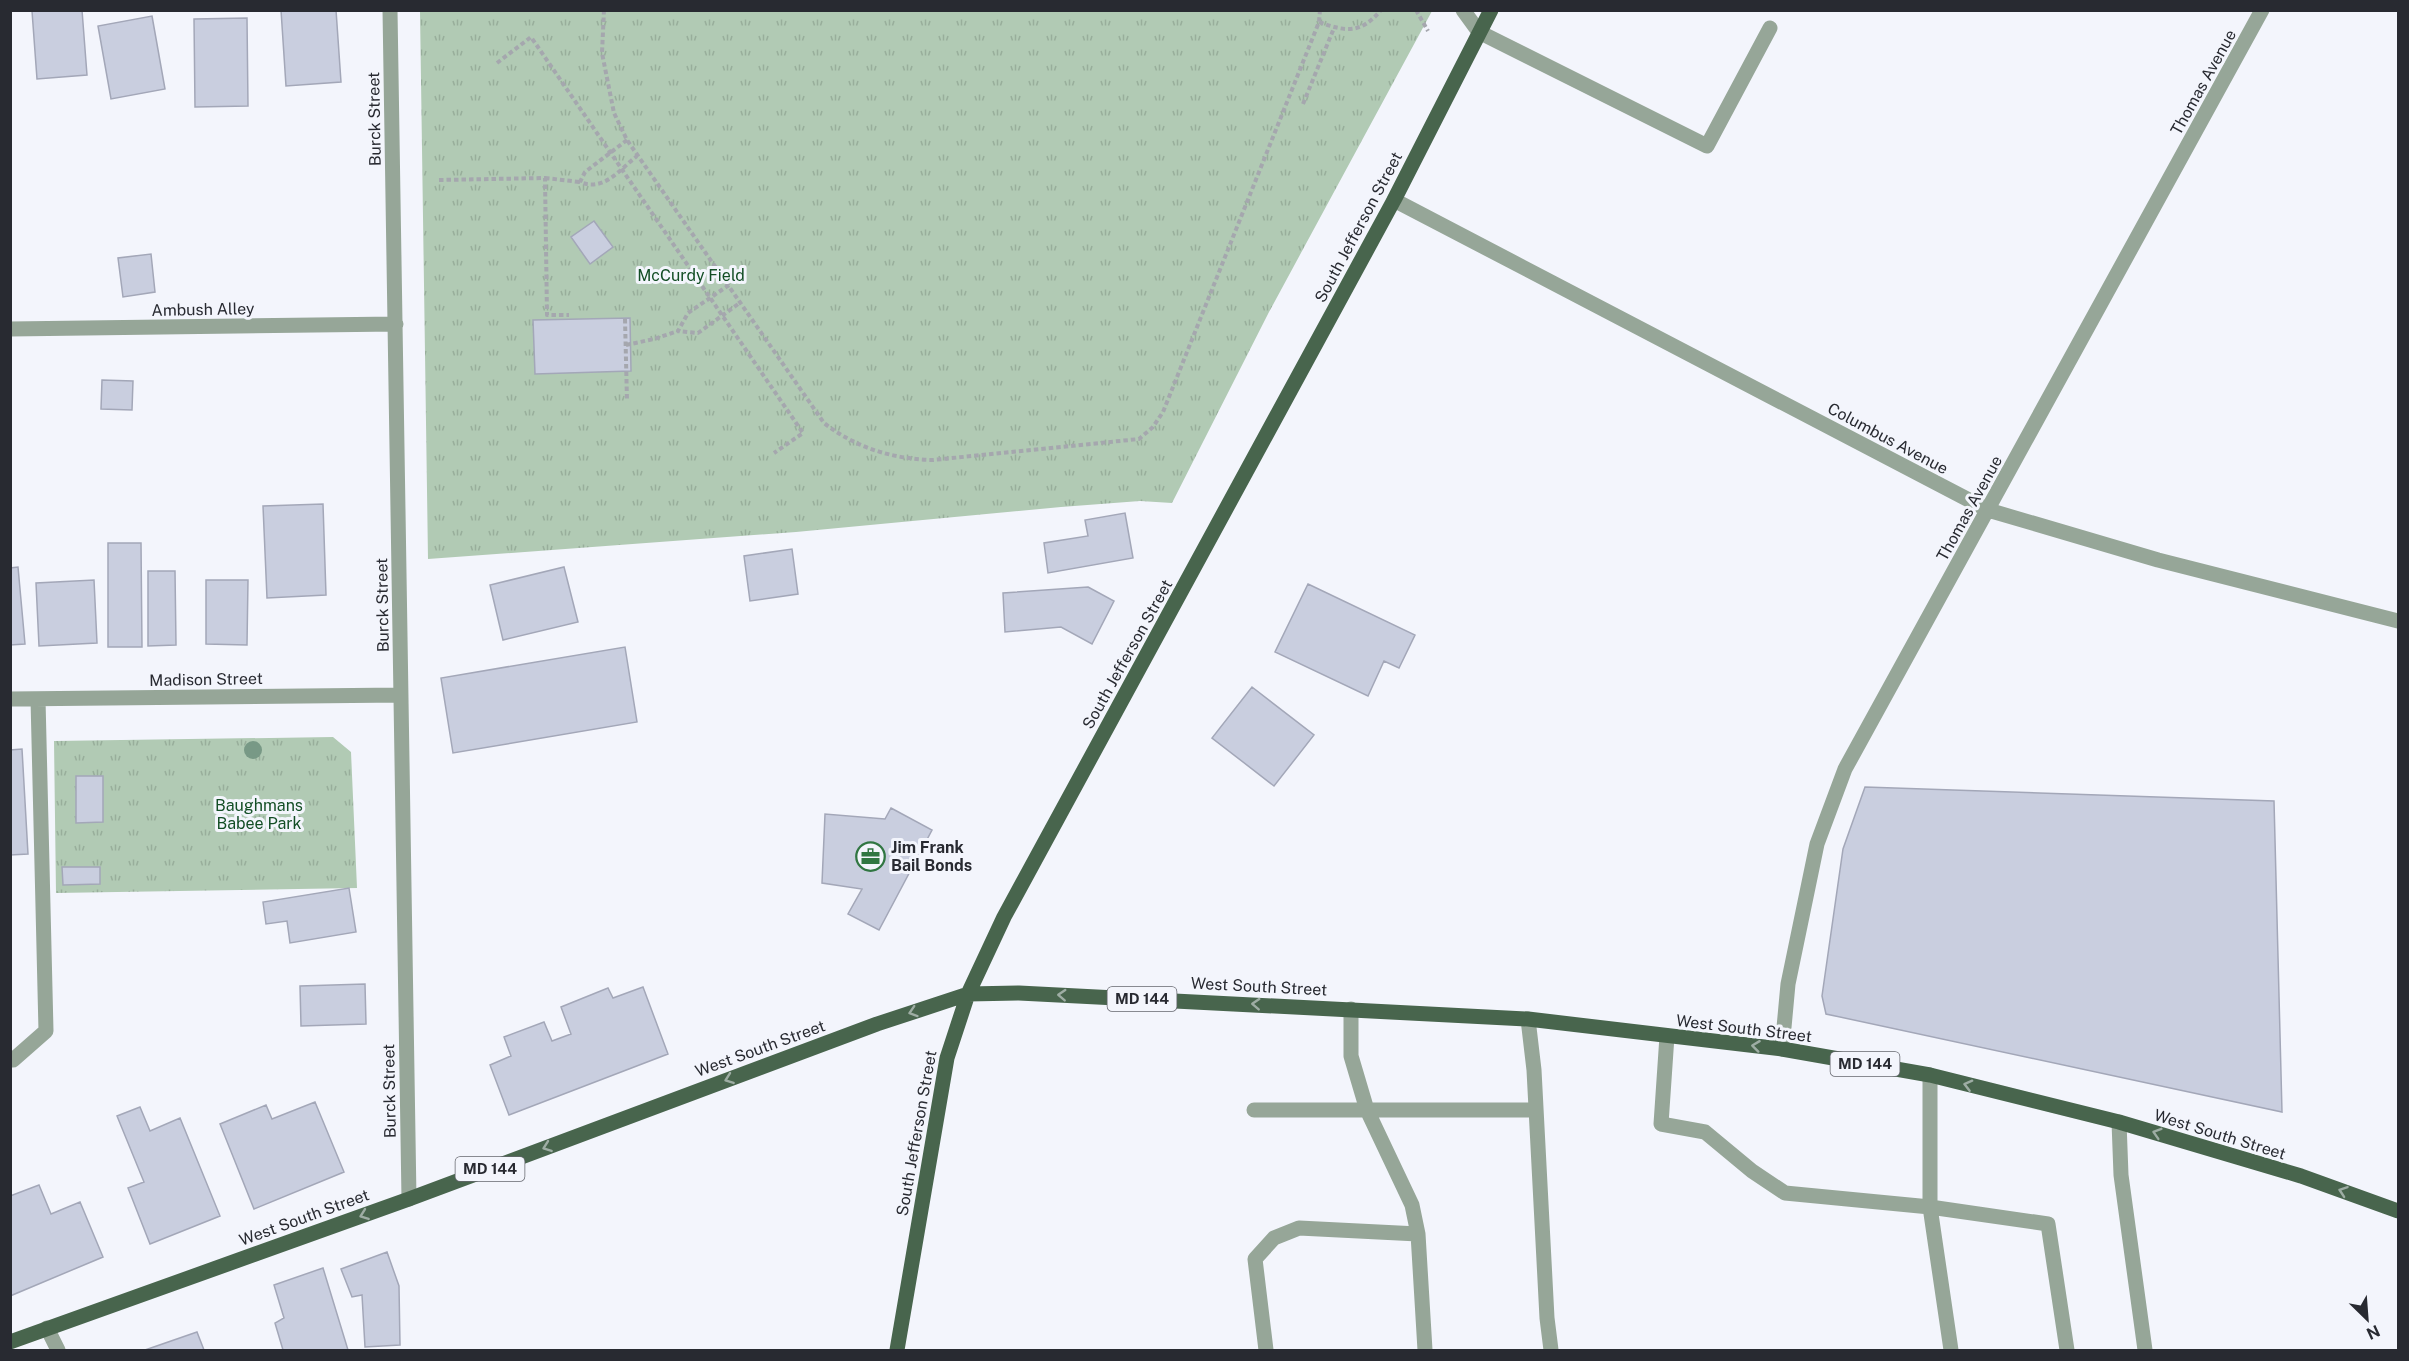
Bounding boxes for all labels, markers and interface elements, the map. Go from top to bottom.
street label: Thomas Avenue [2167,26,2240,138]
street label: Burck Street [364,72,385,166]
street label: South Jefferson Street [1311,149,1406,306]
park label: McCurdy Field [637,266,745,285]
street label: Ambush Alley [151,299,255,320]
street label: Columbus Avenue [1824,399,1951,478]
street label: Thomas Avenue [1933,452,2006,564]
street label: Burck Street [372,558,393,652]
street label: South Jefferson Street [1078,576,1176,732]
street label: Madison Street [149,669,263,690]
park label: Baughmans Babee Park [215,796,303,833]
place label: Jim Frank Bail Bonds [891,838,972,875]
office icon: Jim Frank Bail Bonds [854,840,886,872]
street label: West South Street [1190,973,1328,1000]
road number: MD 144 [1108,987,1176,1011]
one-way arrow [1057,989,1066,1002]
one-way arrow [1252,998,1261,1011]
one-way arrow [908,1005,918,1018]
street label: West South Street [1675,1011,1813,1046]
street label: West South Street [693,1016,828,1081]
one-way arrow [1751,1041,1760,1053]
street label: Burck Street [379,1044,400,1138]
street label: South Jefferson Street [893,1049,940,1217]
road number: MD 144 [1830,1052,1900,1076]
one-way arrow [725,1072,736,1084]
one-way arrow [1964,1079,1974,1092]
street label: West South Street [2152,1105,2288,1164]
one-way arrow [2152,1128,2163,1140]
one-way arrow [542,1140,552,1153]
road number: MD 144 [456,1157,524,1181]
street label: West South Street [237,1185,372,1250]
one-way arrow [2338,1186,2349,1199]
one-way arrow [359,1207,370,1220]
north arrow [2337,1289,2397,1349]
text: N [2363,1321,2383,1343]

